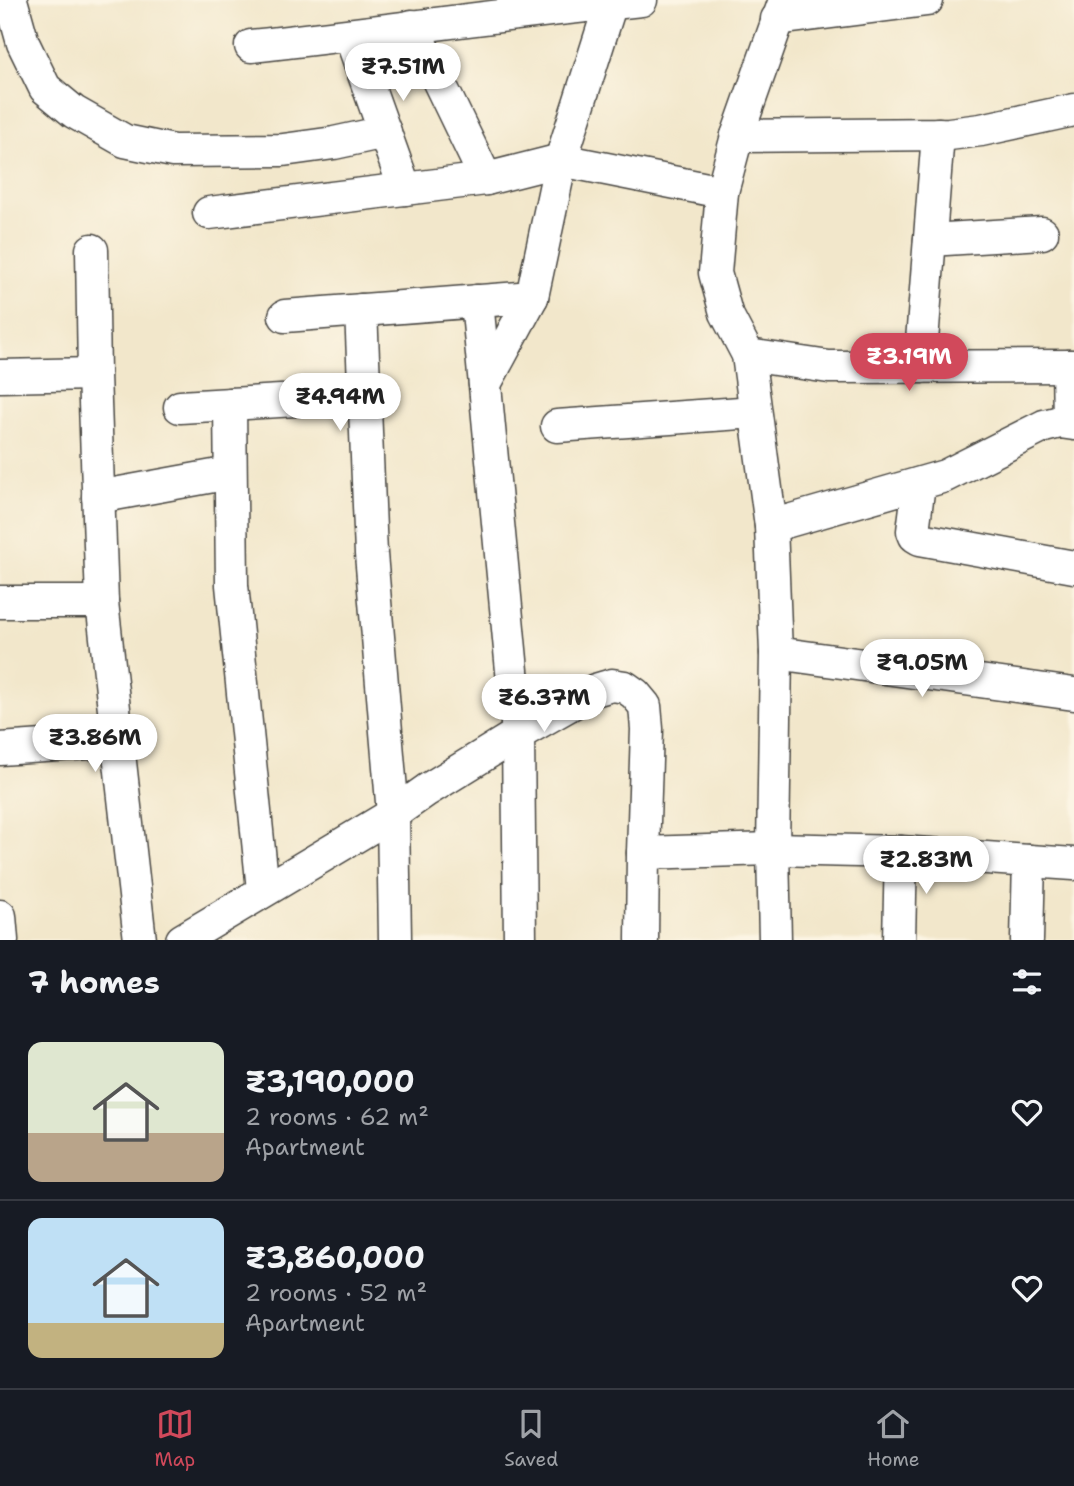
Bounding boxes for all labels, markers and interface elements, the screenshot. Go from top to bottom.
pin: ₹7.51M [346,43,460,103]
text: ₹7.51M [361,51,445,81]
pin: ₹3.19M [852,334,966,393]
text: ₹3.19M [866,341,952,371]
pin: ₹4.94M [283,374,397,433]
text: ₹4.94M [295,381,385,411]
pin: ₹9.05M [865,640,979,699]
text: ₹9.05M [876,647,968,677]
pin: ₹6.37M [487,674,601,734]
text: ₹6.37M [498,682,590,712]
pin: ₹3.86M [38,714,152,774]
text: ₹3.86M [48,722,142,752]
pin: ₹2.83M [869,836,983,896]
text: ₹2.83M [879,844,973,874]
text: 7 homes [28,962,160,1003]
icon: filters [1008,963,1046,1001]
text: ₹3,190,000 [245,1061,415,1102]
icon: home [84,1070,168,1154]
icon: heart [1008,1093,1046,1131]
text: 2 rooms · 62 m² [245,1102,429,1132]
text: Apartment [245,1132,365,1162]
text: ₹3,860,000 [245,1237,425,1278]
icon: home [84,1246,168,1330]
icon: heart [1008,1269,1046,1307]
text: 2 rooms · 52 m² [245,1278,427,1308]
text: Apartment [245,1308,365,1338]
tab: Map [155,1405,195,1472]
tab: Saved [504,1405,558,1472]
tab: Home [867,1405,919,1472]

